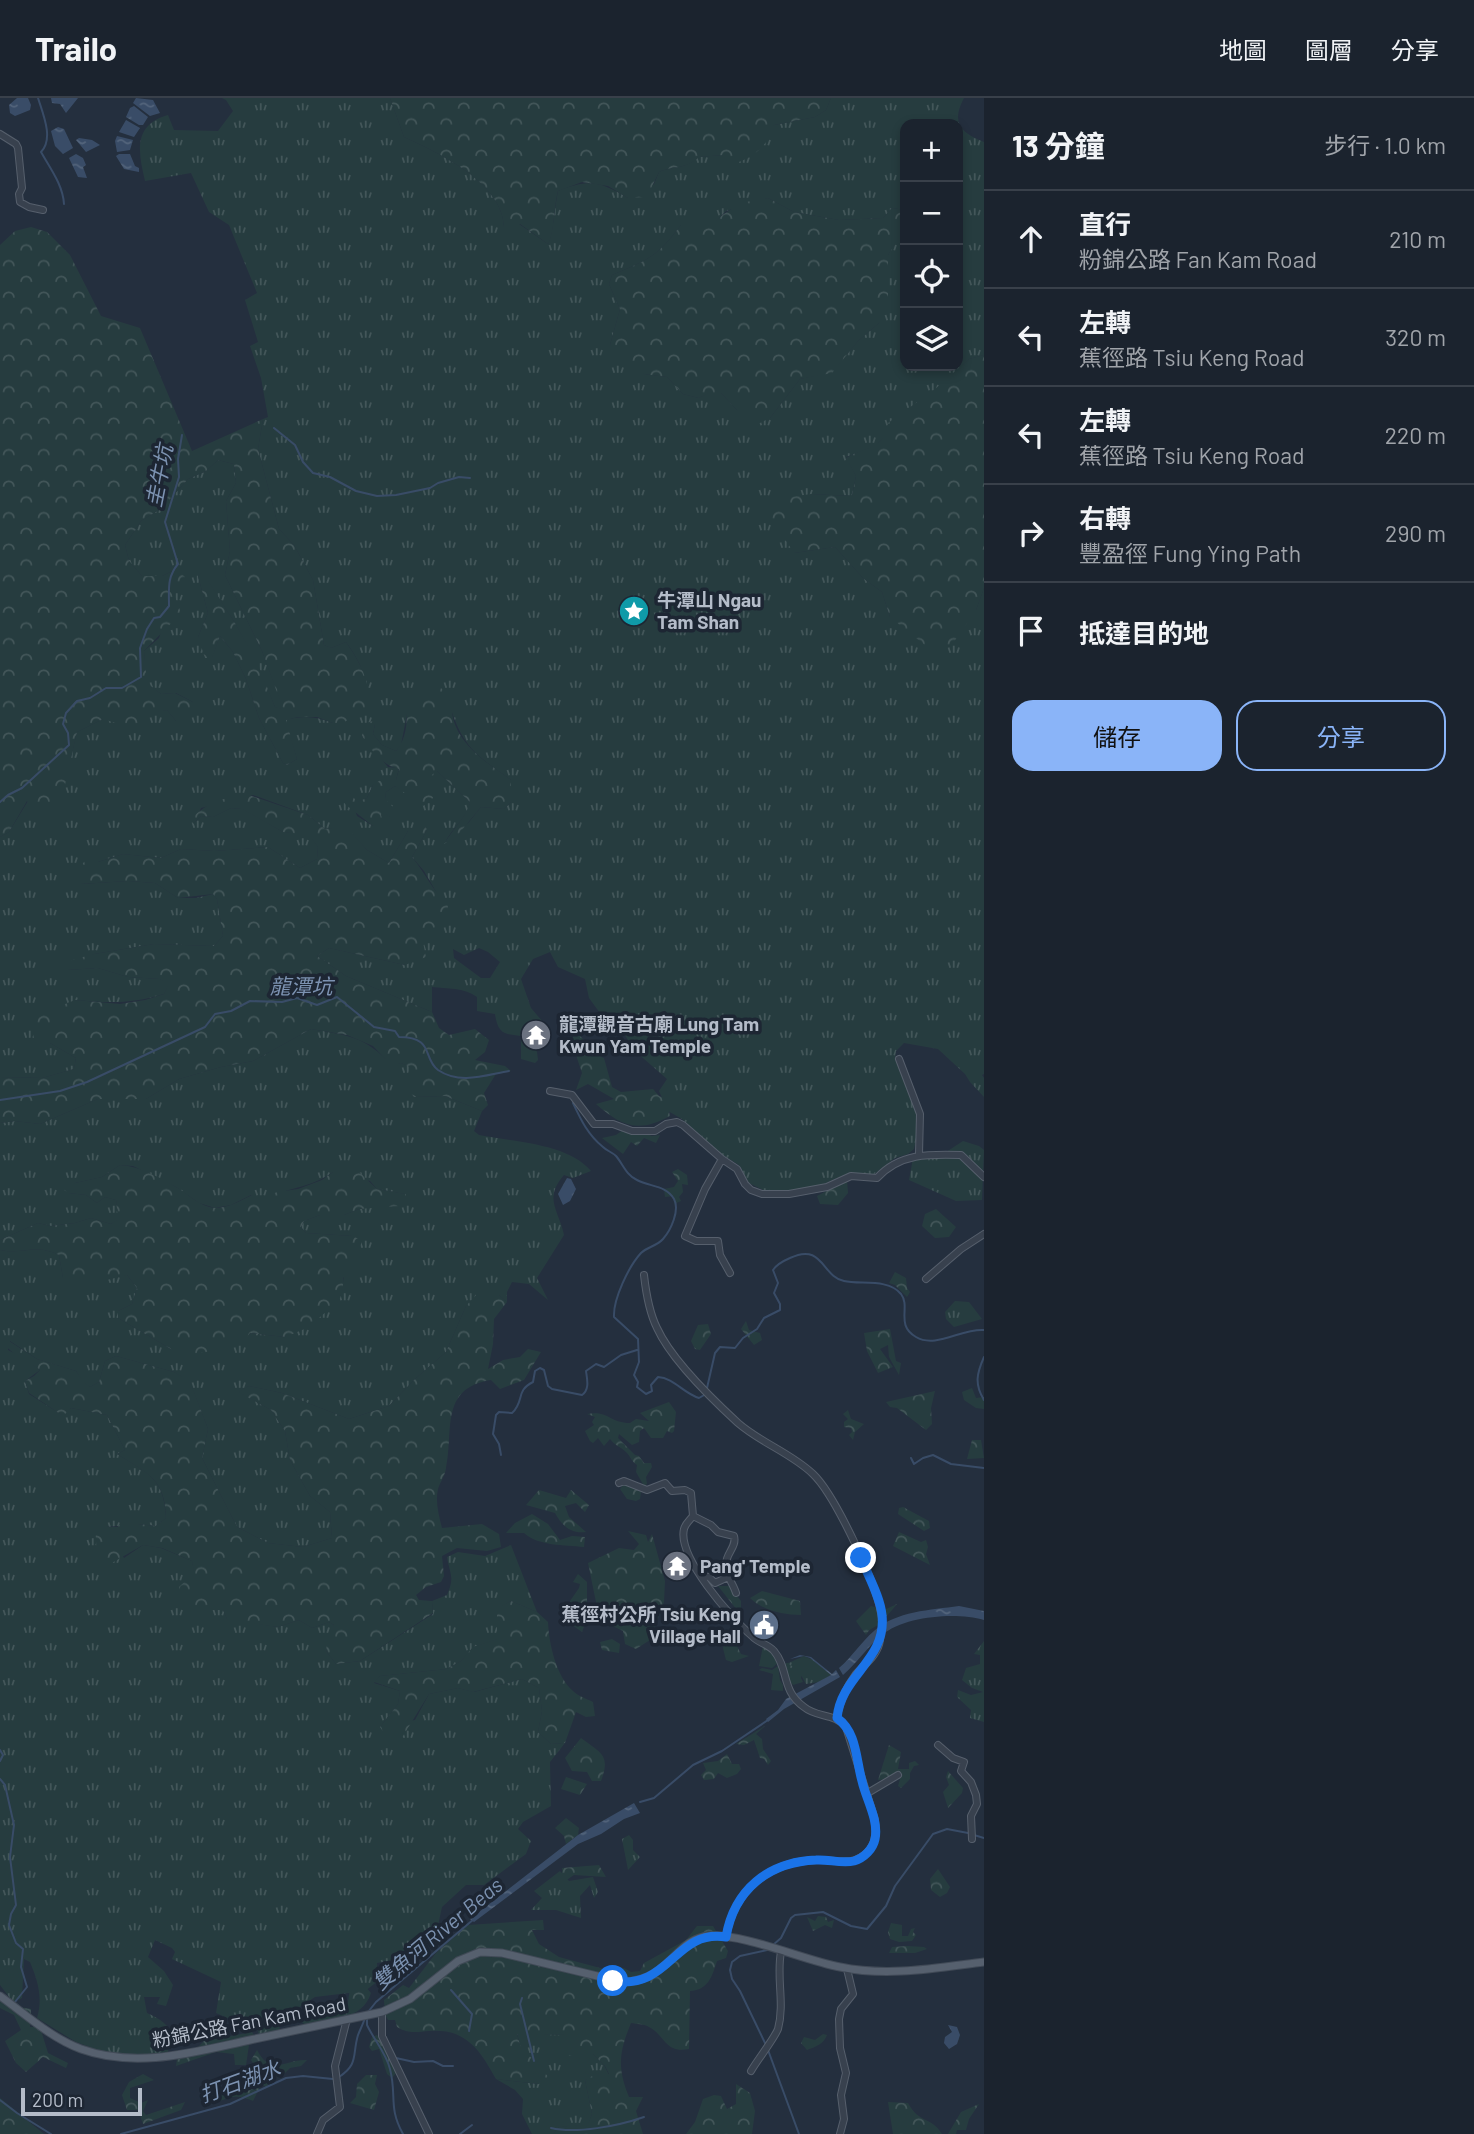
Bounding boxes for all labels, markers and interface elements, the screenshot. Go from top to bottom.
text: Trailo [35,28,117,68]
text: 地圖 [1219,35,1267,64]
text: 圖層 [1305,35,1353,64]
text: 分享 [1391,35,1439,64]
map controls [900,119,963,371]
button: + [900,119,963,182]
text: 13 分鐘 [1012,127,1105,163]
text: 步行 · 1.0 km [1324,131,1446,159]
button: − [900,182,963,245]
text: 直行 [1079,208,1131,239]
icon: ahead [1012,220,1050,258]
text: 210 m [1389,225,1446,253]
button: locate [900,245,963,308]
text: 粉錦公路 Fan Kam Road [1079,245,1317,273]
text: 左轉 [1079,306,1131,337]
button: layers [900,308,963,371]
icon: left [1012,318,1050,356]
text: 320 m [1385,323,1446,351]
text: 蕉徑路 Tsiu Keng Road [1079,343,1305,371]
text: 左轉 [1079,404,1131,435]
icon: left [1012,416,1050,454]
text: 220 m [1385,421,1446,449]
water label: 圭牛坑 [140,439,177,509]
text: 蕉徑路 Tsiu Keng Road [1079,441,1305,469]
text: 右轉 [1079,502,1131,533]
icon: right [1012,514,1050,552]
text: 290 m [1385,519,1446,547]
text: 豐盈徑 Fung Ying Path [1079,539,1301,567]
place label: 牛潭山 Ngau Tam Shan [657,588,761,633]
place icon: 牛潭山 Ngau Tam Shan [617,594,651,628]
icon: arrive [1012,612,1050,650]
text: 抵達目的地 [1079,617,1209,648]
button: 儲存 [1012,700,1222,771]
button: 分享 [1236,700,1446,771]
water label: 龍潭坑 [270,973,335,998]
place label: 龍潭觀音古廟 Lung Tam Kwun Yam Temple [559,1012,759,1057]
temple icon: 龍潭觀音古廟 Lung Tam Kwun Yam Temple [519,1018,553,1052]
route end [845,1542,876,1573]
temple icon: Pang' Temple [660,1549,694,1583]
place label: Pang' Temple [700,1554,811,1577]
place label: 蕉徑村公所 Tsiu Keng Village Hall [561,1602,741,1647]
public building icon: 蕉徑村公所 Tsiu Keng Village Hall [747,1608,781,1642]
water label: 雙魚河 River Beas [367,1871,507,1994]
route start [597,1965,628,1996]
street label: 粉錦公路 Fan Kam Road [150,1991,348,2052]
water label: 打石湖水 [196,2054,284,2107]
scale bar [21,2085,142,2117]
text: 200 m [32,2088,83,2111]

